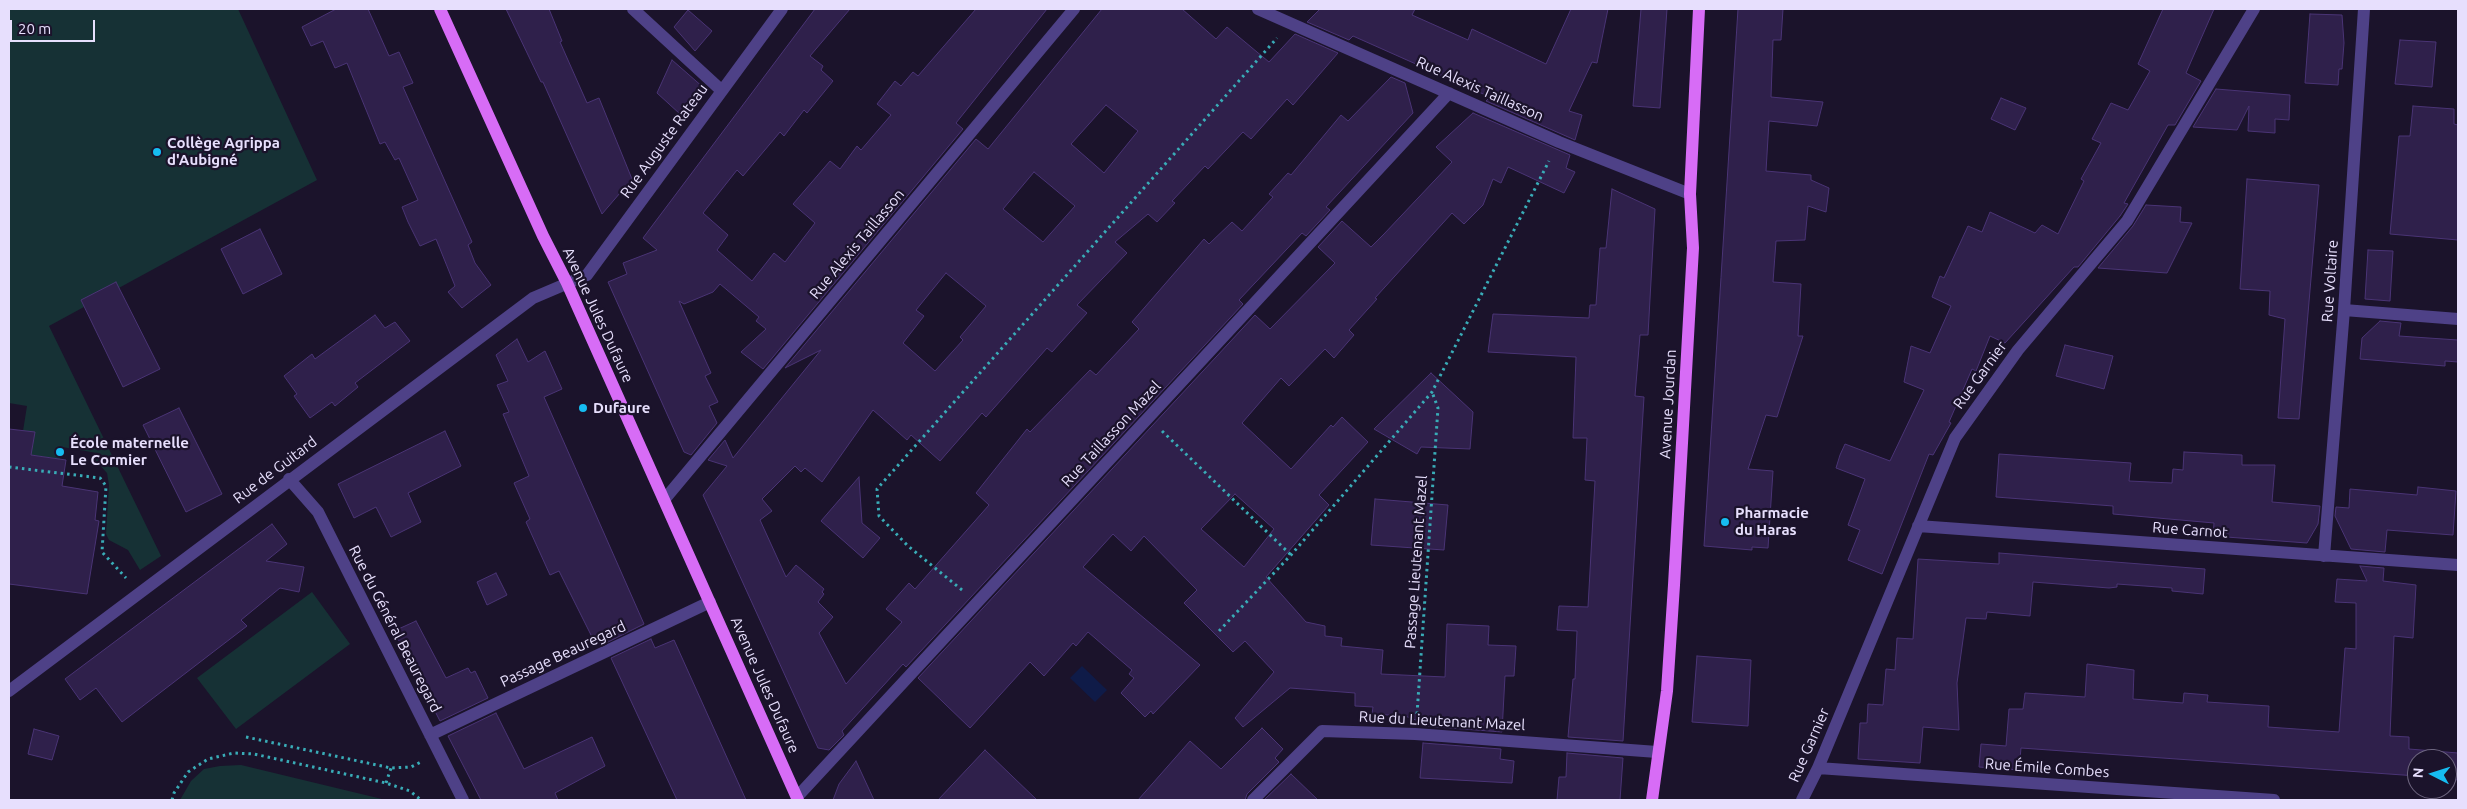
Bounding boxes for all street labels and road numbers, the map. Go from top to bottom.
street label: Rue Alexis Taillasson [1413,53,1547,125]
street label: Rue Auguste Rateau [617,80,711,202]
street label: Rue Alexis Taillasson [806,185,908,303]
street label: Rue Voltaire [2318,239,2342,323]
street label: Avenue Jules Dufaure [559,245,637,385]
street label: Rue Garnier [1949,338,2011,412]
street label: Avenue Jourdan [1656,349,1680,459]
street label: Rue Taillasson Mazel [1057,377,1165,491]
street label: Rue de Guitard [230,433,320,507]
street label: Passage Lieutenant Mazel [1401,475,1431,649]
street label: Rue Carnot [2152,518,2228,542]
street label: Rue du Général Beauregard [345,542,445,716]
street label: Avenue Jules Dufaure [727,614,803,756]
street label: Passage Beauregard [497,617,629,691]
street label: Rue Garnier [1785,705,1833,785]
street label: Rue du Lieutenant Mazel [1358,708,1526,734]
street label: Rue Émile Combes [1984,755,2110,781]

